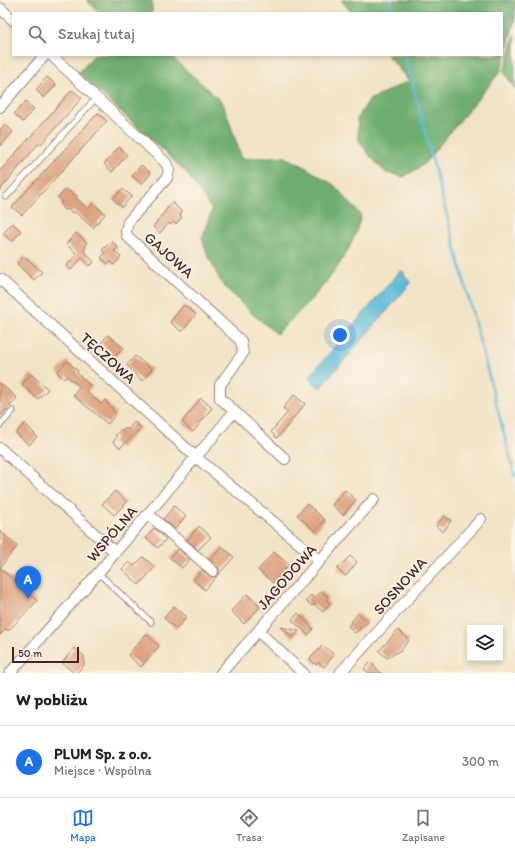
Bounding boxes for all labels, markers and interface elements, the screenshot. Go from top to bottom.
search box [12,12,503,56]
icon: search [26,23,48,45]
text: Szukaj tutaj [58,25,135,43]
street label: GAJOWA [141,228,198,282]
your location [330,325,350,345]
street label: TĘCZOWA [77,329,140,388]
street label: WSPÓLNA [83,502,141,566]
street label: JAGODOWA [254,540,321,613]
street label: SOSNOWA [370,553,431,618]
pin: A [15,566,41,599]
map controls [467,625,503,661]
button: layers [467,625,503,661]
scale bar [12,645,79,664]
text: 50 m [18,647,42,660]
text: W pobliżu [16,689,87,709]
text: PLUM Sp. z o.o. [54,745,151,763]
text: A [25,754,33,769]
text: 300 m [462,754,499,769]
text: Miejsce · Wspólna [54,763,152,778]
tab: Mapa [70,807,96,844]
tab: Trasa [236,807,262,844]
tab: Zapisane [402,807,445,844]

